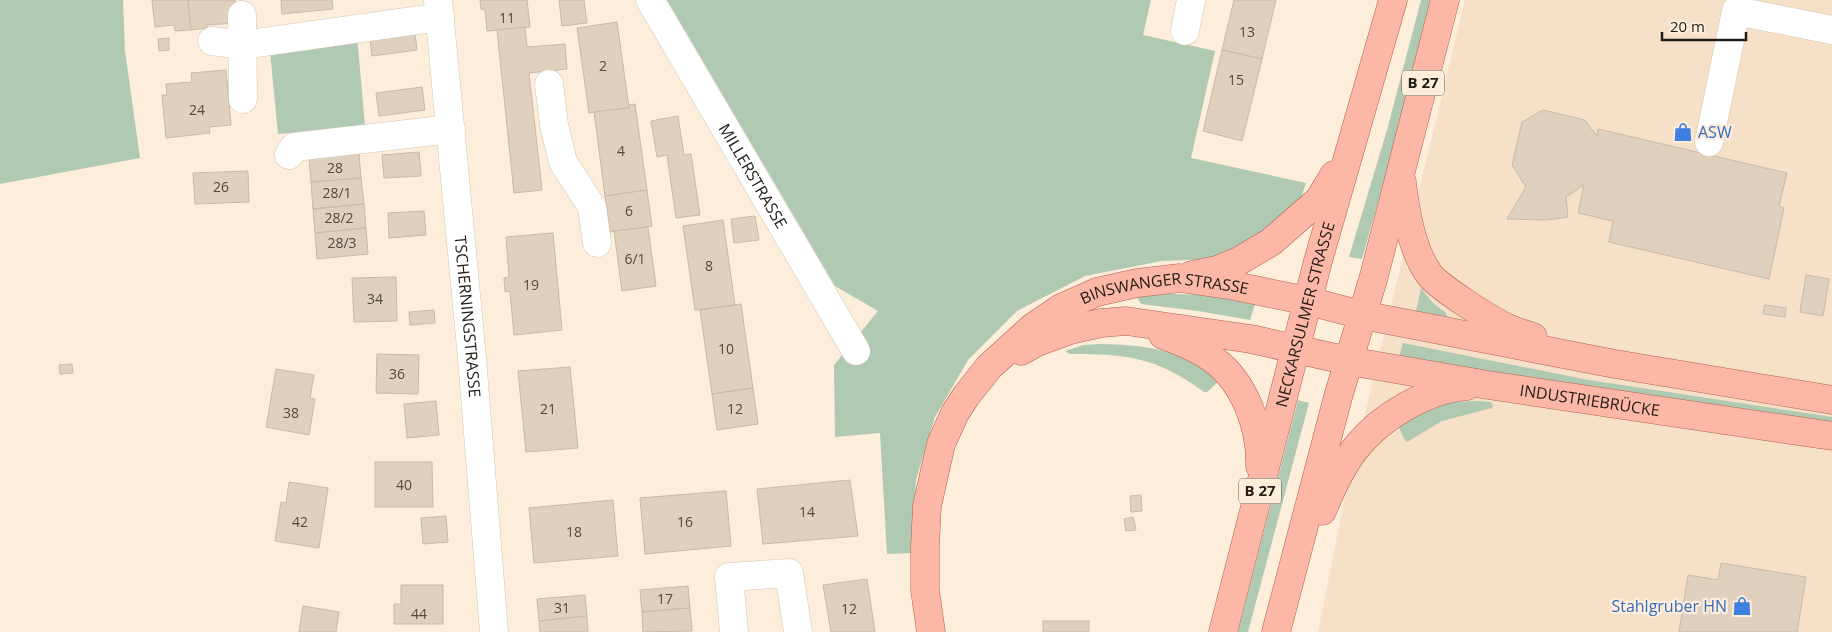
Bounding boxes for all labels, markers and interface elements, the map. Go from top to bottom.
house number: 11 [499,8,515,27]
scale bar [1662,10,1746,42]
text: 20 m [1670,16,1705,36]
house number: 13 [1239,22,1255,41]
house number: 2 [599,56,607,75]
house number: 15 [1228,70,1244,89]
road number: B 27 [1402,70,1444,96]
house number: 24 [189,100,205,119]
street label: MILLERSTRASSE [714,119,793,233]
shop icon: ASW [1672,121,1694,143]
place label: ASW [1698,121,1732,143]
house number: 4 [617,141,625,160]
house number: 28 [327,158,343,177]
house number: 26 [213,177,229,196]
house number: 28/1 [322,183,352,202]
house number: 6 [625,201,633,220]
house number: 28/2 [324,208,354,227]
street label: NECKARSULMER STRASSE [1270,219,1340,409]
house number: 28/3 [327,233,357,252]
street label: TSCHERNINGSTRASSE [449,235,486,398]
house number: 6/1 [624,249,646,268]
house number: 8 [705,256,713,275]
street label: BINSWANGER STRASSE [1076,267,1251,309]
house number: 19 [523,275,539,294]
house number: 34 [367,289,383,308]
house number: 10 [718,339,734,358]
house number: 36 [389,364,405,383]
street label: INDUSTRIEBRÜCKE [1518,379,1661,421]
house number: 21 [540,399,556,418]
house number: 12 [727,399,743,418]
house number: 38 [283,403,299,422]
house number: 40 [396,475,412,494]
road number: B 27 [1239,478,1281,504]
house number: 14 [799,502,815,521]
house number: 42 [292,512,308,531]
house number: 16 [677,512,693,531]
house number: 18 [566,522,582,541]
house number: 17 [657,589,673,608]
place label: Stahlgruber HN [1611,595,1727,617]
shop icon: Stahlgruber HN [1731,595,1753,617]
house number: 31 [554,598,570,617]
house number: 12 [841,599,857,618]
house number: 44 [411,604,427,623]

